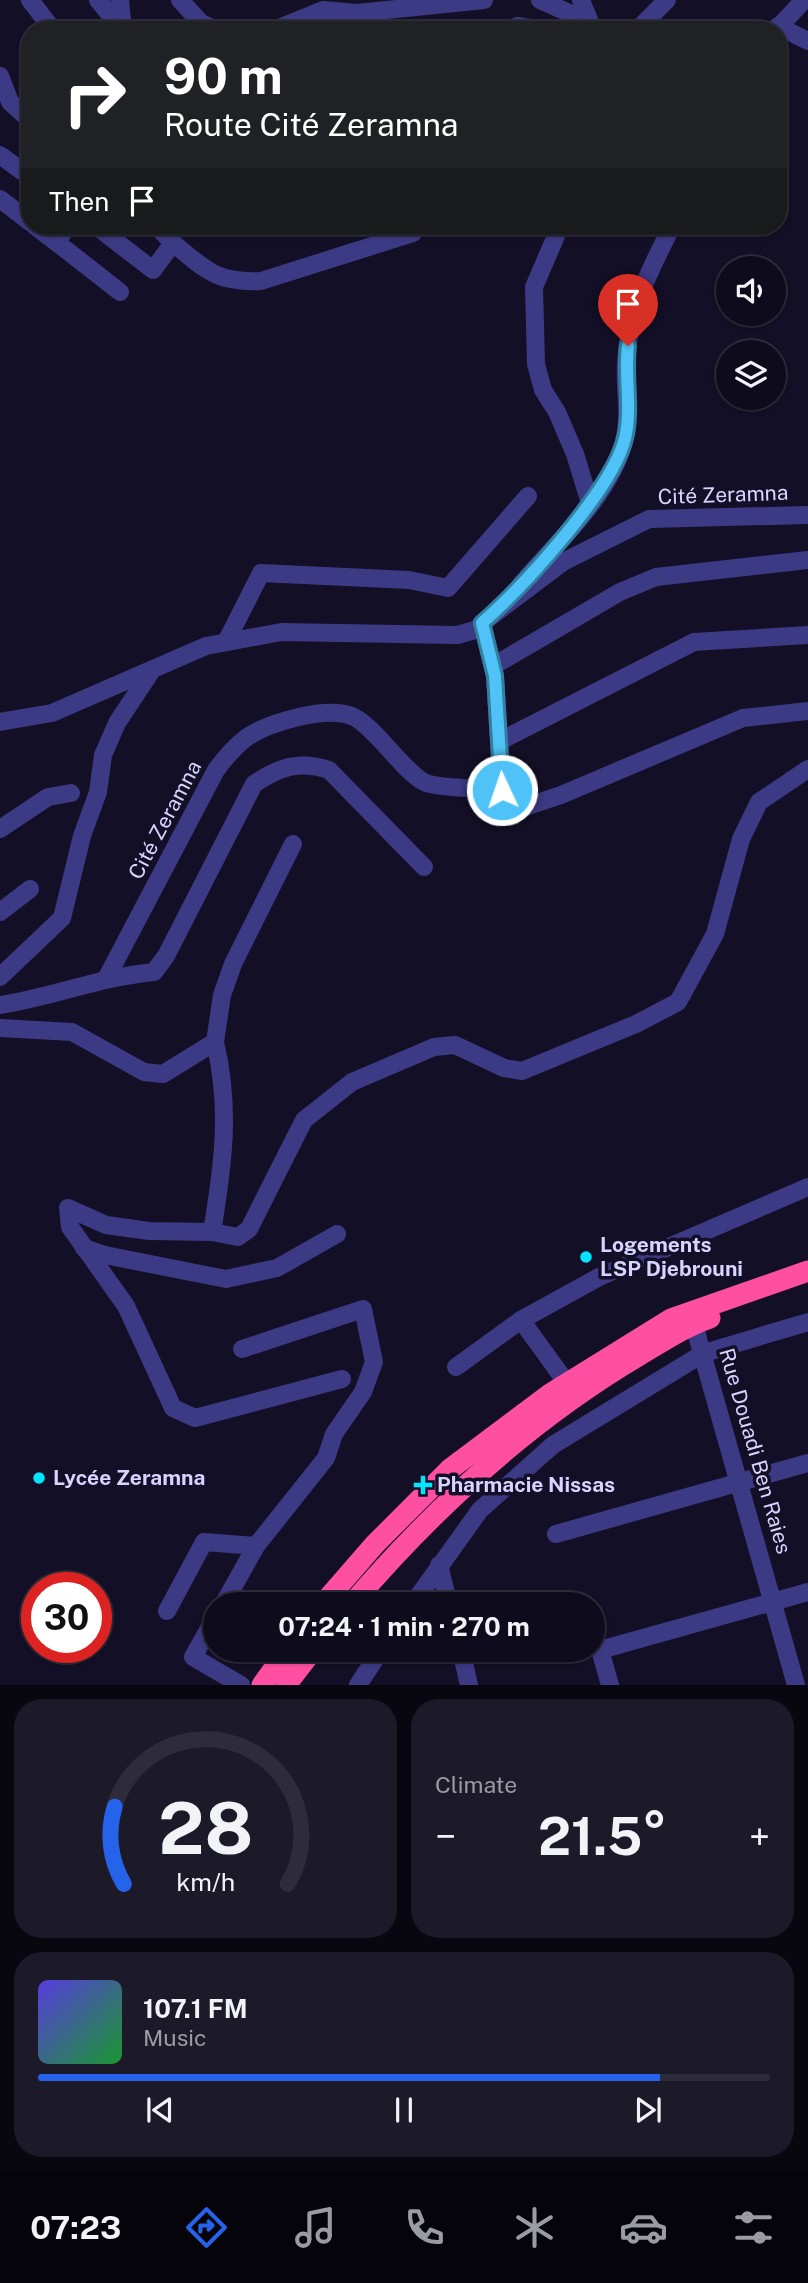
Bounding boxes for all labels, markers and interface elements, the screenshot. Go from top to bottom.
text: 90 m [164,47,283,105]
icon: right [49,49,140,140]
text: Route Cité Zeramna [164,106,459,143]
icon: arrive [123,182,161,220]
text: Then [49,186,109,217]
map controls [716,256,786,410]
button: sound [716,256,786,326]
pin [598,274,658,346]
icon: arrive [609,285,647,323]
button: layers [716,340,786,410]
street label: Cité Zeramna [657,480,789,509]
position arrow [465,753,539,827]
street label: Cité Zeramna [123,756,206,883]
place label: Logements LSP Djebrouni [600,1232,743,1281]
marker: Logements LSP Djebrouni [578,1249,594,1265]
street label: Rue Douadi Ben Raies [714,1345,797,1557]
place label: Lycée Zeramna [53,1465,205,1490]
marker: Lycée Zeramna [31,1470,47,1486]
place label: Pharmacie Nissas [437,1472,615,1497]
marker: Pharmacie Nissas [415,1477,431,1493]
speed limit sign: 30 [21,1572,112,1663]
text: 07:24 · 1 min · 270 m [278,1611,530,1642]
text: Climate [435,1771,517,1798]
text: 28 [158,1786,253,1871]
text: 21.5° [538,1806,667,1867]
text: − [435,1814,456,1859]
text: + [749,1814,770,1859]
text: km/h [176,1867,235,1897]
text: 107.1 FM [143,1993,248,2024]
text: Music [143,2024,207,2051]
icon: previous [141,2091,179,2129]
icon: pause [385,2091,423,2129]
icon: next [629,2091,667,2129]
icon: directions [182,2203,231,2252]
icon: music [291,2203,340,2252]
icon: phone [400,2203,449,2252]
icon: climate [510,2203,559,2252]
icon: car [619,2203,668,2252]
icon: filters [729,2203,778,2252]
text: 07:23 [30,2209,121,2246]

